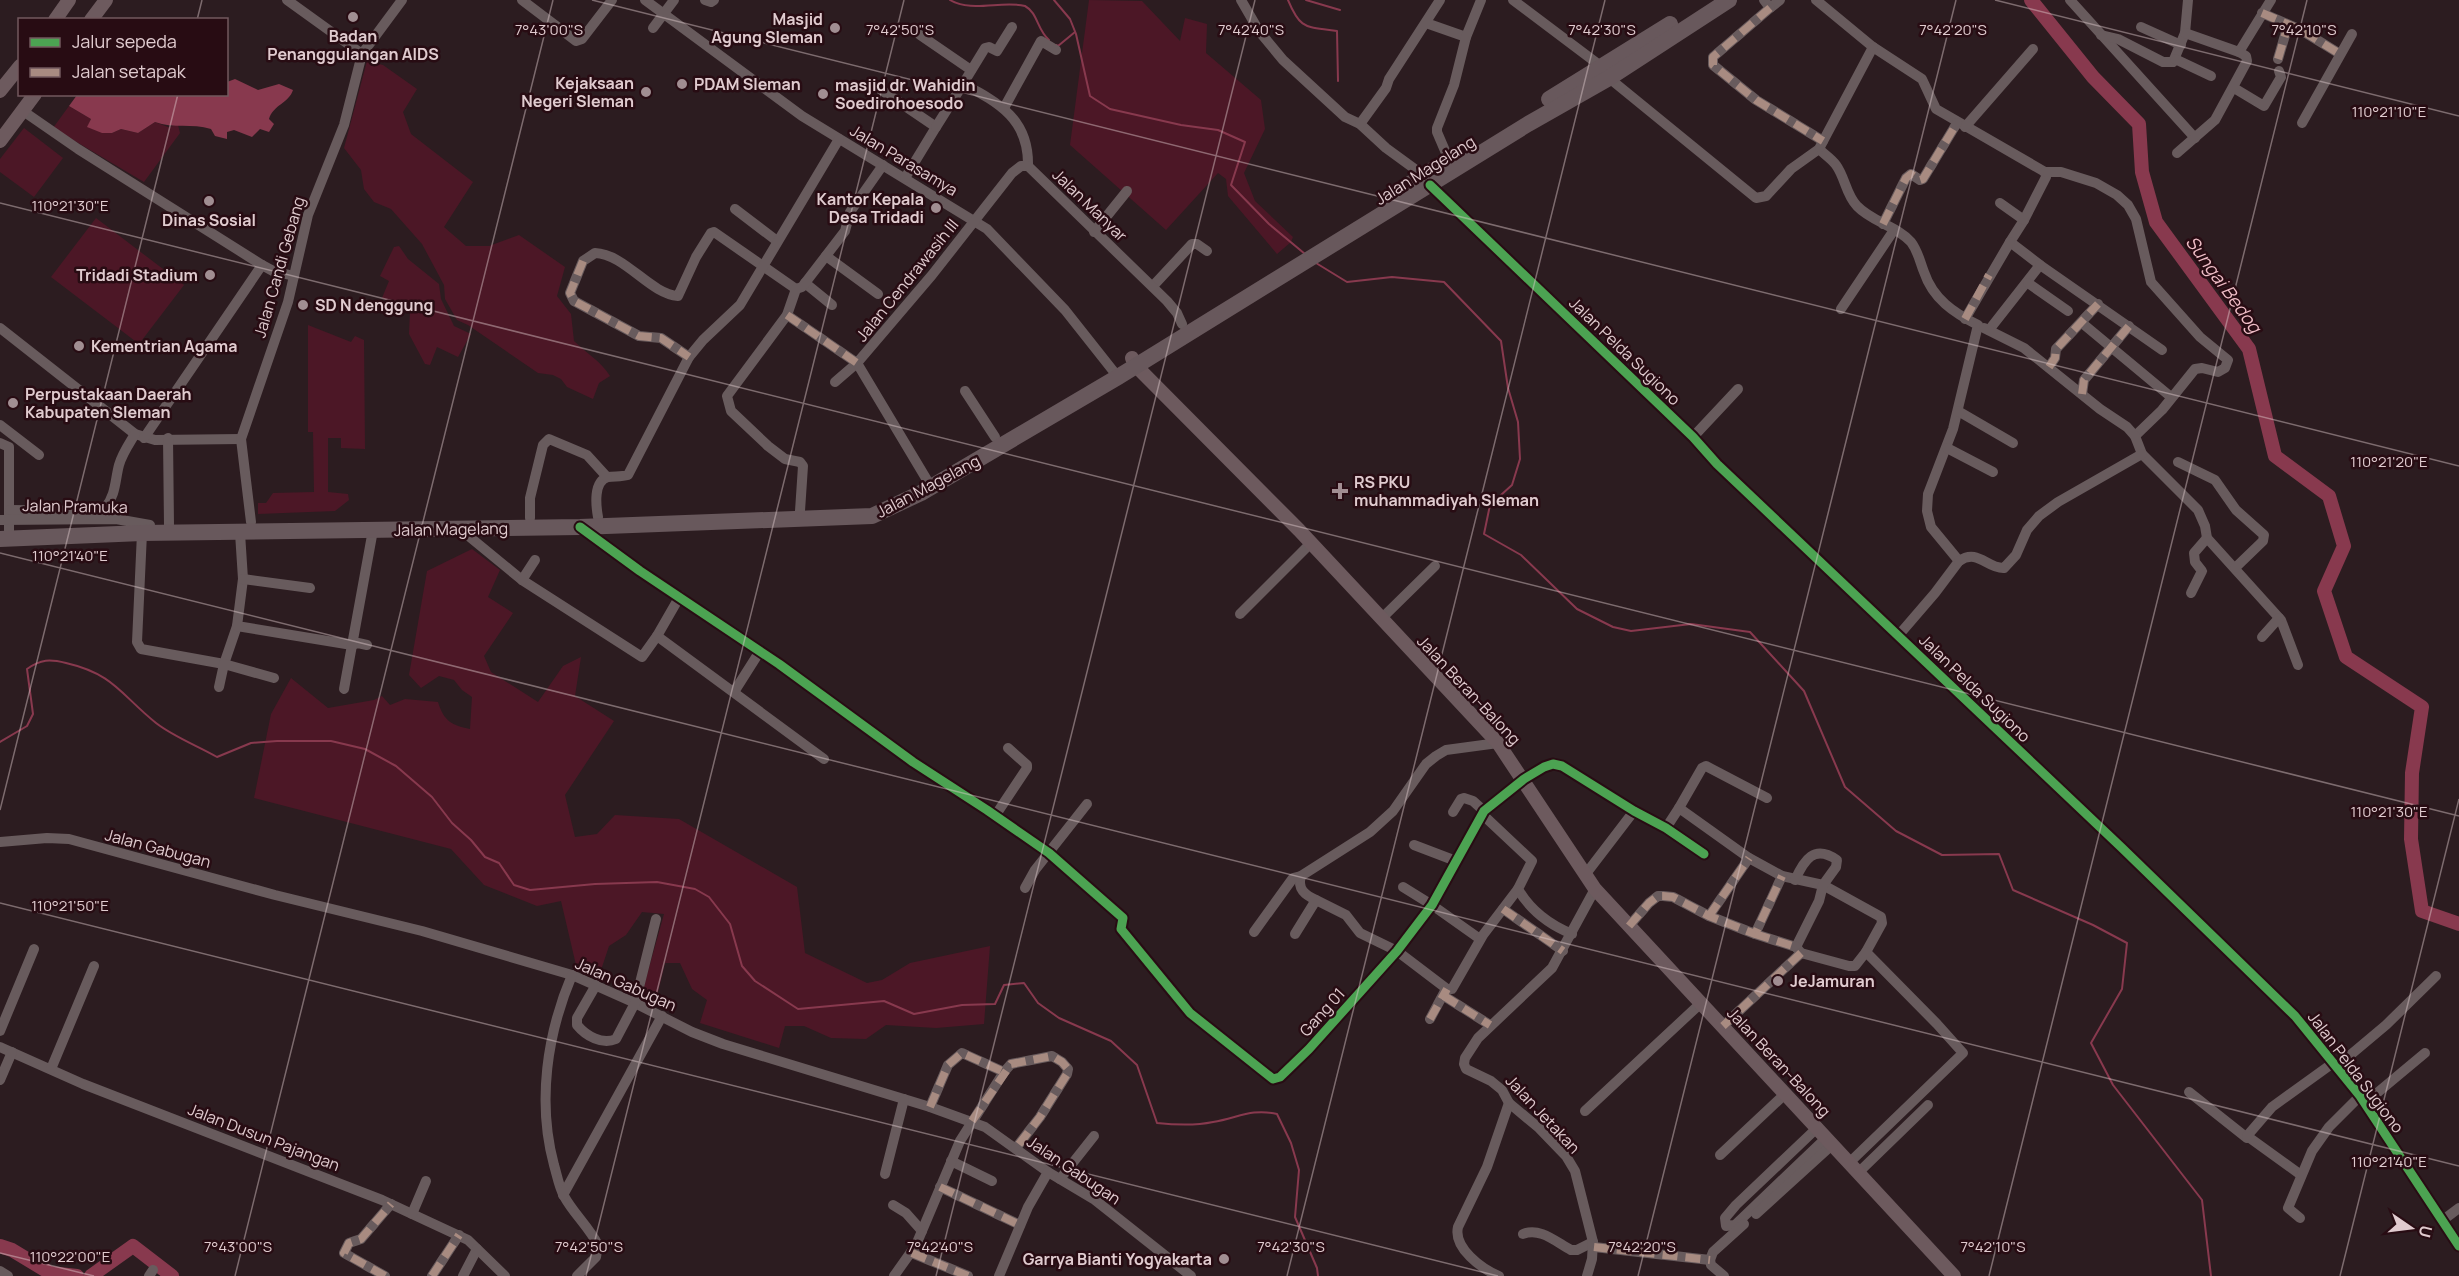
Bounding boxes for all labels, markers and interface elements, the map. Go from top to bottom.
place label: Masjid Agung Sleman [711,8,823,48]
marker: Badan Penanggulangan AIDS [346,10,360,24]
legend [18,18,228,96]
text: 7°43'00"S [515,19,583,40]
text: 7°42'50"S [866,19,934,40]
text: 7°42'40"S [1218,19,1284,40]
text: 7°42'30"S [1568,19,1636,40]
text: 7°42'20"S [1919,19,1987,40]
text: 7°42'10"S [2271,19,2337,40]
marker: Masjid Agung Sleman [828,21,842,35]
place label: Badan Penanggulangan AIDS [267,25,439,65]
text: Jalur sepeda [72,29,177,53]
text: Jalan setapak [72,59,187,83]
place label: Kejaksaan Negeri Sleman [521,72,634,112]
place label: PDAM Sleman [694,73,801,95]
place label: masjid dr. Wahidin Soedirohoesodo [835,74,975,114]
marker: PDAM Sleman [675,77,689,91]
marker: Kejaksaan Negeri Sleman [639,85,653,99]
marker: masjid dr. Wahidin Soedirohoesodo [816,87,830,101]
text: 110°21'10"E [2352,101,2426,122]
street label: Jalan Parasamya [846,119,962,201]
street label: Jalan Magelang [1371,130,1479,210]
street label: Jalan Manyar [1048,164,1132,246]
place label: Kantor Kepala Desa Tridadi [817,188,924,228]
marker: Dinas Sosial [202,194,216,208]
street label: Jalan Candi Gebang [248,194,310,340]
text: 110°21'30"E [31,195,109,216]
marker: Kantor Kepala Desa Tridadi [929,201,943,215]
place label: Dinas Sosial [162,209,256,231]
street label: Jalan Cendrawasih III [851,214,963,346]
water label: Sungai Bedog [2181,231,2268,338]
place label: Tridadi Stadium [76,264,198,286]
marker: Tridadi Stadium [203,268,217,282]
street label: Jalan Pelda Sugiono [1565,292,1685,410]
place label: SD N denggung [315,294,433,316]
marker: SD N denggung [296,298,310,312]
place label: Kementrian Agama [91,335,237,357]
marker: Kementrian Agama [72,339,86,353]
place label: Perpustakaan Daerah Kabupaten Sleman [25,383,191,423]
marker: Perpustakaan Daerah Kabupaten Sleman [6,396,20,410]
street label: Jalan Magelang [872,449,984,523]
text: 110°21'20"E [2350,451,2428,472]
place label: RS PKU muhammadiyah Sleman [1354,471,1539,511]
marker: RS PKU muhammadiyah Sleman [1331,482,1349,500]
street label: Jalan Pramuka [22,494,128,518]
street label: Jalan Magelang [394,517,508,541]
text: 110°21'40"E [32,545,108,566]
street label: Jalan Pelda Sugiono [1915,629,2035,747]
street label: Jalan Beran-Balong [1412,630,1526,750]
text: 110°21'30"E [2350,801,2428,822]
street label: Jalan Gabugan [103,823,213,873]
text: 110°21'50"E [31,895,109,916]
street label: Jalan Gabugan [572,952,680,1016]
place label: JeJamuran [1790,970,1875,992]
marker: JeJamuran [1771,974,1785,988]
street label: Gang 01 [1294,983,1350,1041]
street label: Jalan Beran-Balong [1722,1002,1836,1122]
street label: Jalan Pelda Sugiono [2303,1007,2409,1137]
street label: Jalan Jetakan [1501,1070,1585,1158]
street label: Jalan Dusun Pajangan [185,1098,343,1176]
street label: Jalan Gabugan [1023,1131,1125,1209]
text: 110°21'40"E [2351,1151,2427,1172]
north arrow [2381,1198,2441,1258]
text: U [2413,1223,2438,1240]
text: 7°43'00"S [204,1236,272,1257]
text: 7°42'50"S [555,1236,623,1257]
text: 7°42'40"S [907,1236,973,1257]
text: 7°42'30"S [1257,1236,1325,1257]
text: 7°42'20"S [1608,1236,1676,1257]
text: 7°42'10"S [1960,1236,2026,1257]
text: 110°22'00"E [30,1246,110,1267]
place label: Garrya Bianti Yogyakarta [1023,1248,1212,1270]
marker: Garrya Bianti Yogyakarta [1217,1252,1231,1266]

